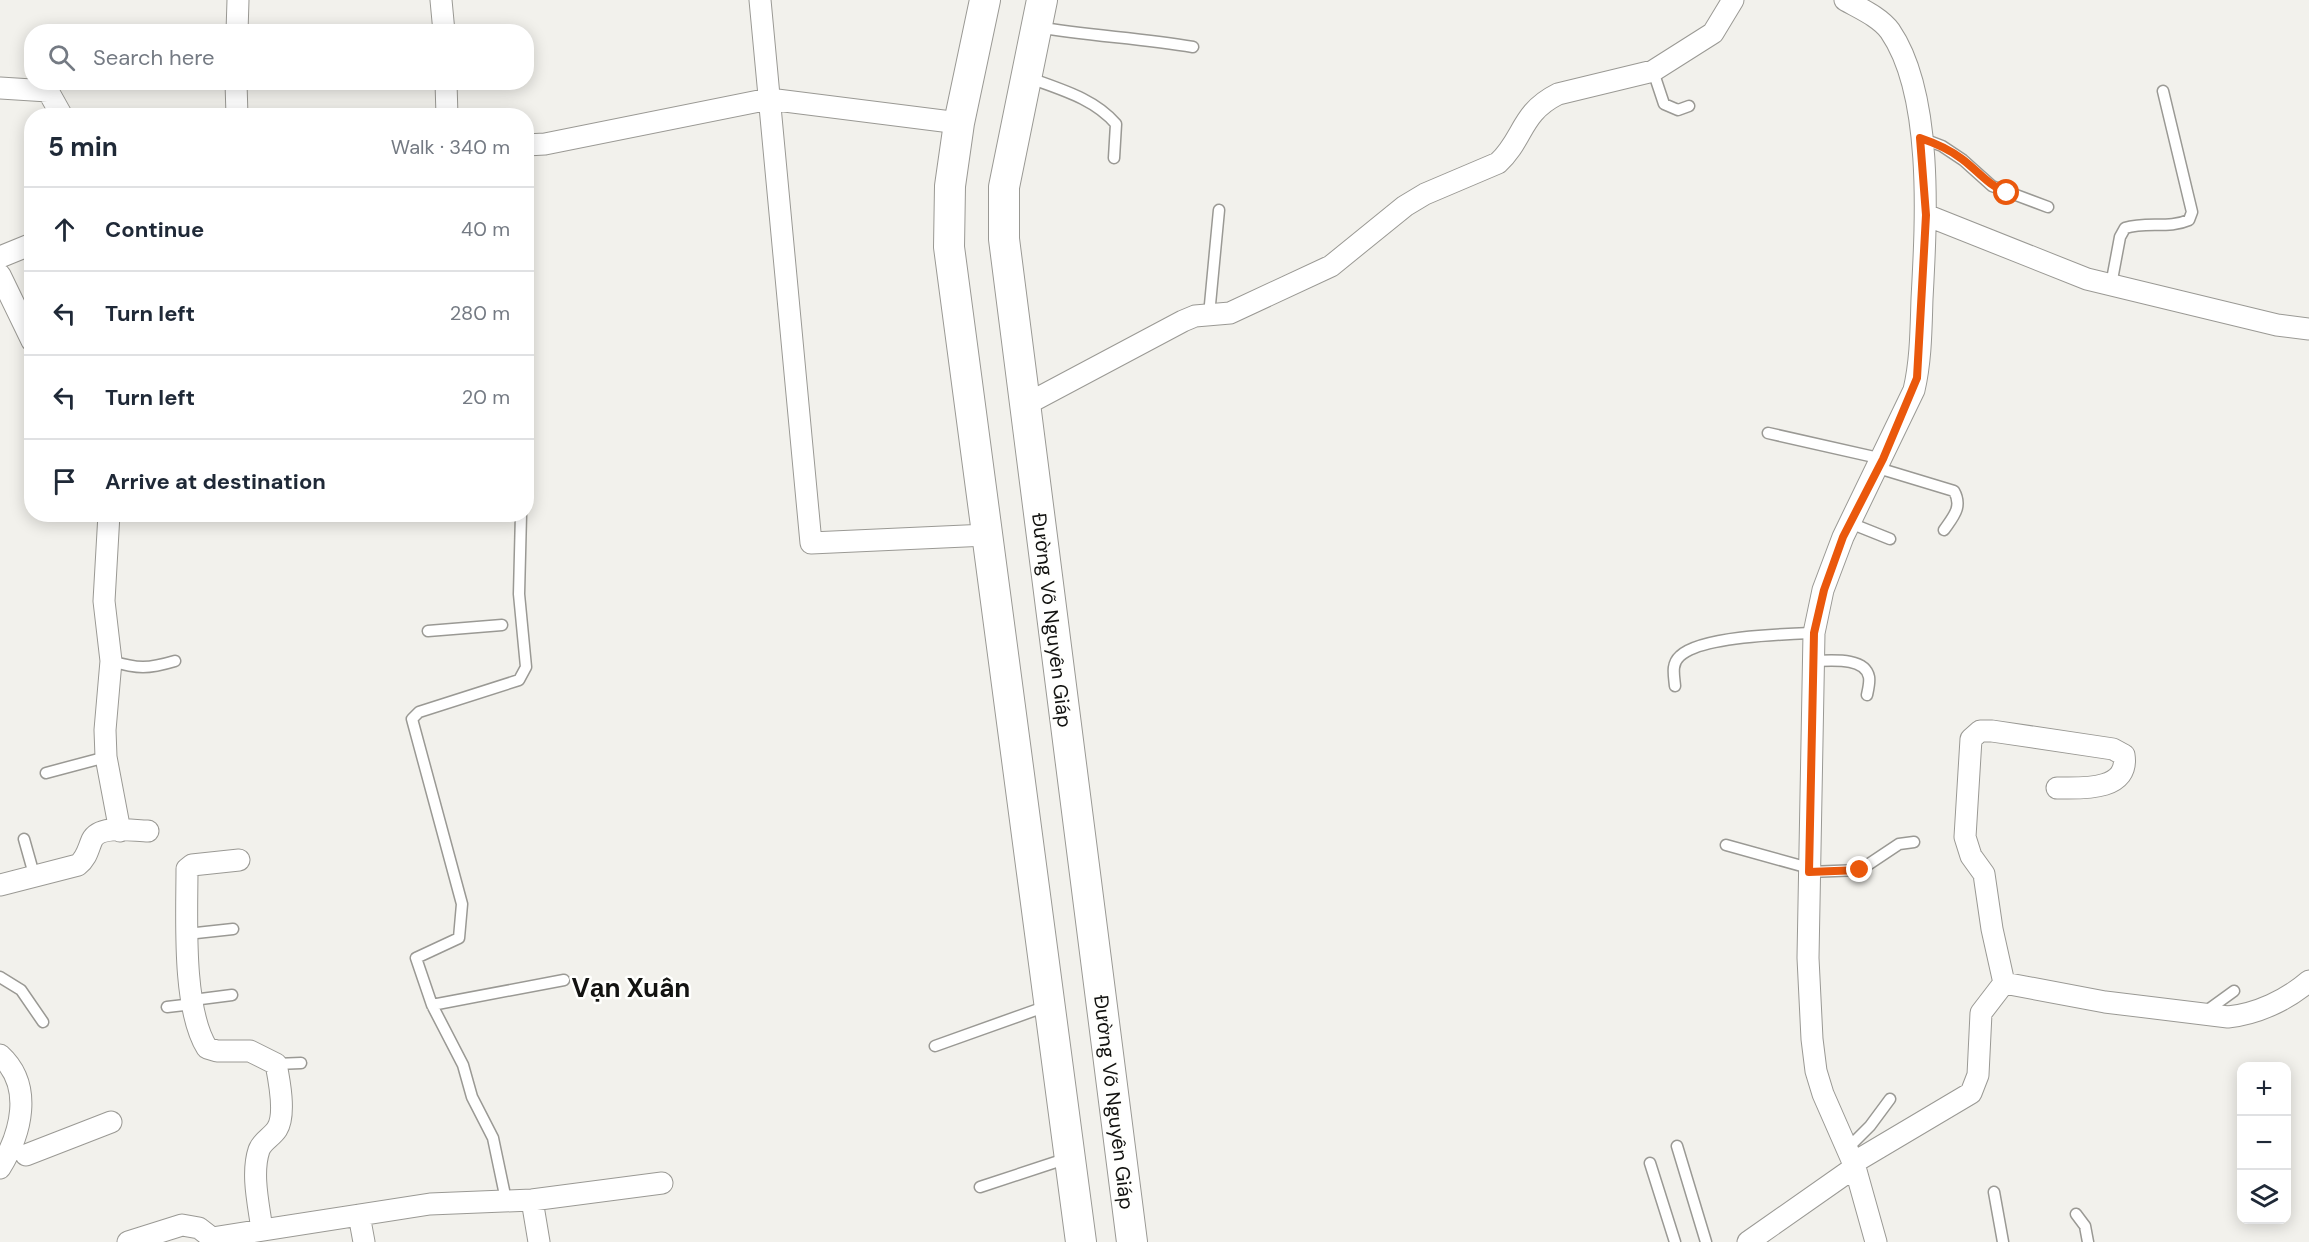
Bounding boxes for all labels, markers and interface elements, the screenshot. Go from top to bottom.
search box [24,24,534,90]
icon: search [45,41,78,74]
text: Search here [93,43,214,72]
text: 5 min [48,130,118,164]
text: Walk · 340 m [391,134,510,160]
route start [1993,179,2019,205]
icon: ahead [48,213,81,246]
text: Continue [105,215,204,244]
text: 40 m [461,216,510,242]
icon: left [48,297,81,330]
text: Turn left [105,299,195,328]
text: 280 m [450,300,510,326]
icon: left [48,381,81,414]
text: Turn left [105,383,195,412]
text: 20 m [462,384,510,410]
icon: arrive [48,465,81,498]
text: Arrive at destination [105,467,326,496]
street label: Đường Võ Nguyên Giáp [1026,511,1078,729]
route end [1846,856,1872,882]
district label: Vạn Xuân [572,971,690,1005]
street label: Đường Võ Nguyên Giáp [1088,993,1140,1211]
map controls [2237,1062,2291,1224]
button: + [2237,1062,2291,1116]
button: − [2237,1116,2291,1170]
button: layers [2237,1170,2291,1224]

